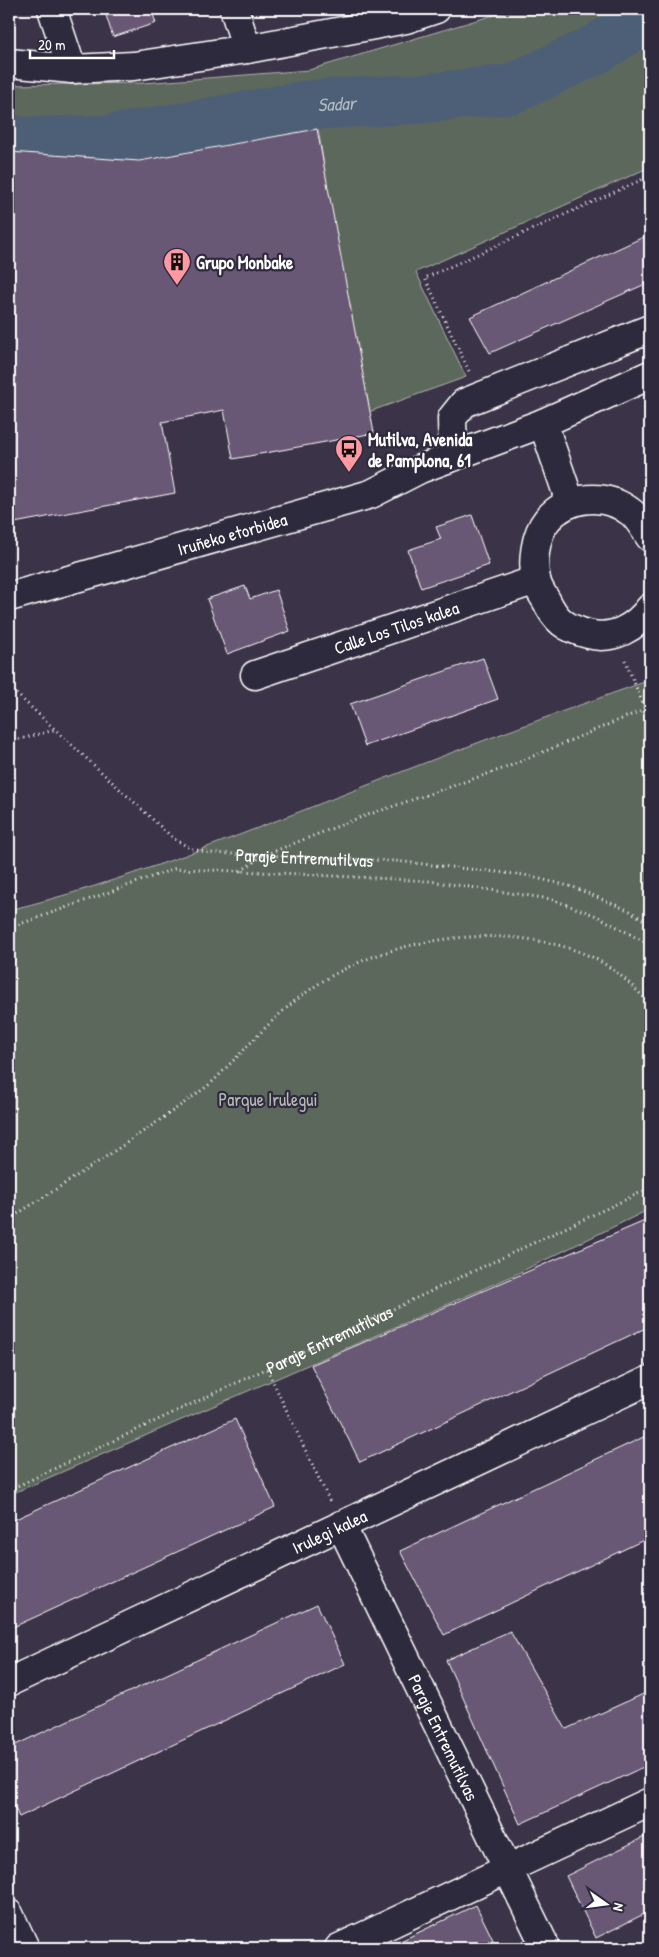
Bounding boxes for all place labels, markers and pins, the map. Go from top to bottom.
building icon: Grupo Monbake [162,247,192,286]
place label: Grupo Monbake [196,250,294,276]
place label: Mutilva, Avenida de Pamplona, 61 [368,427,473,474]
bus stop icon: Mutilva, Avenida de Pamplona, 61 [334,434,364,473]

